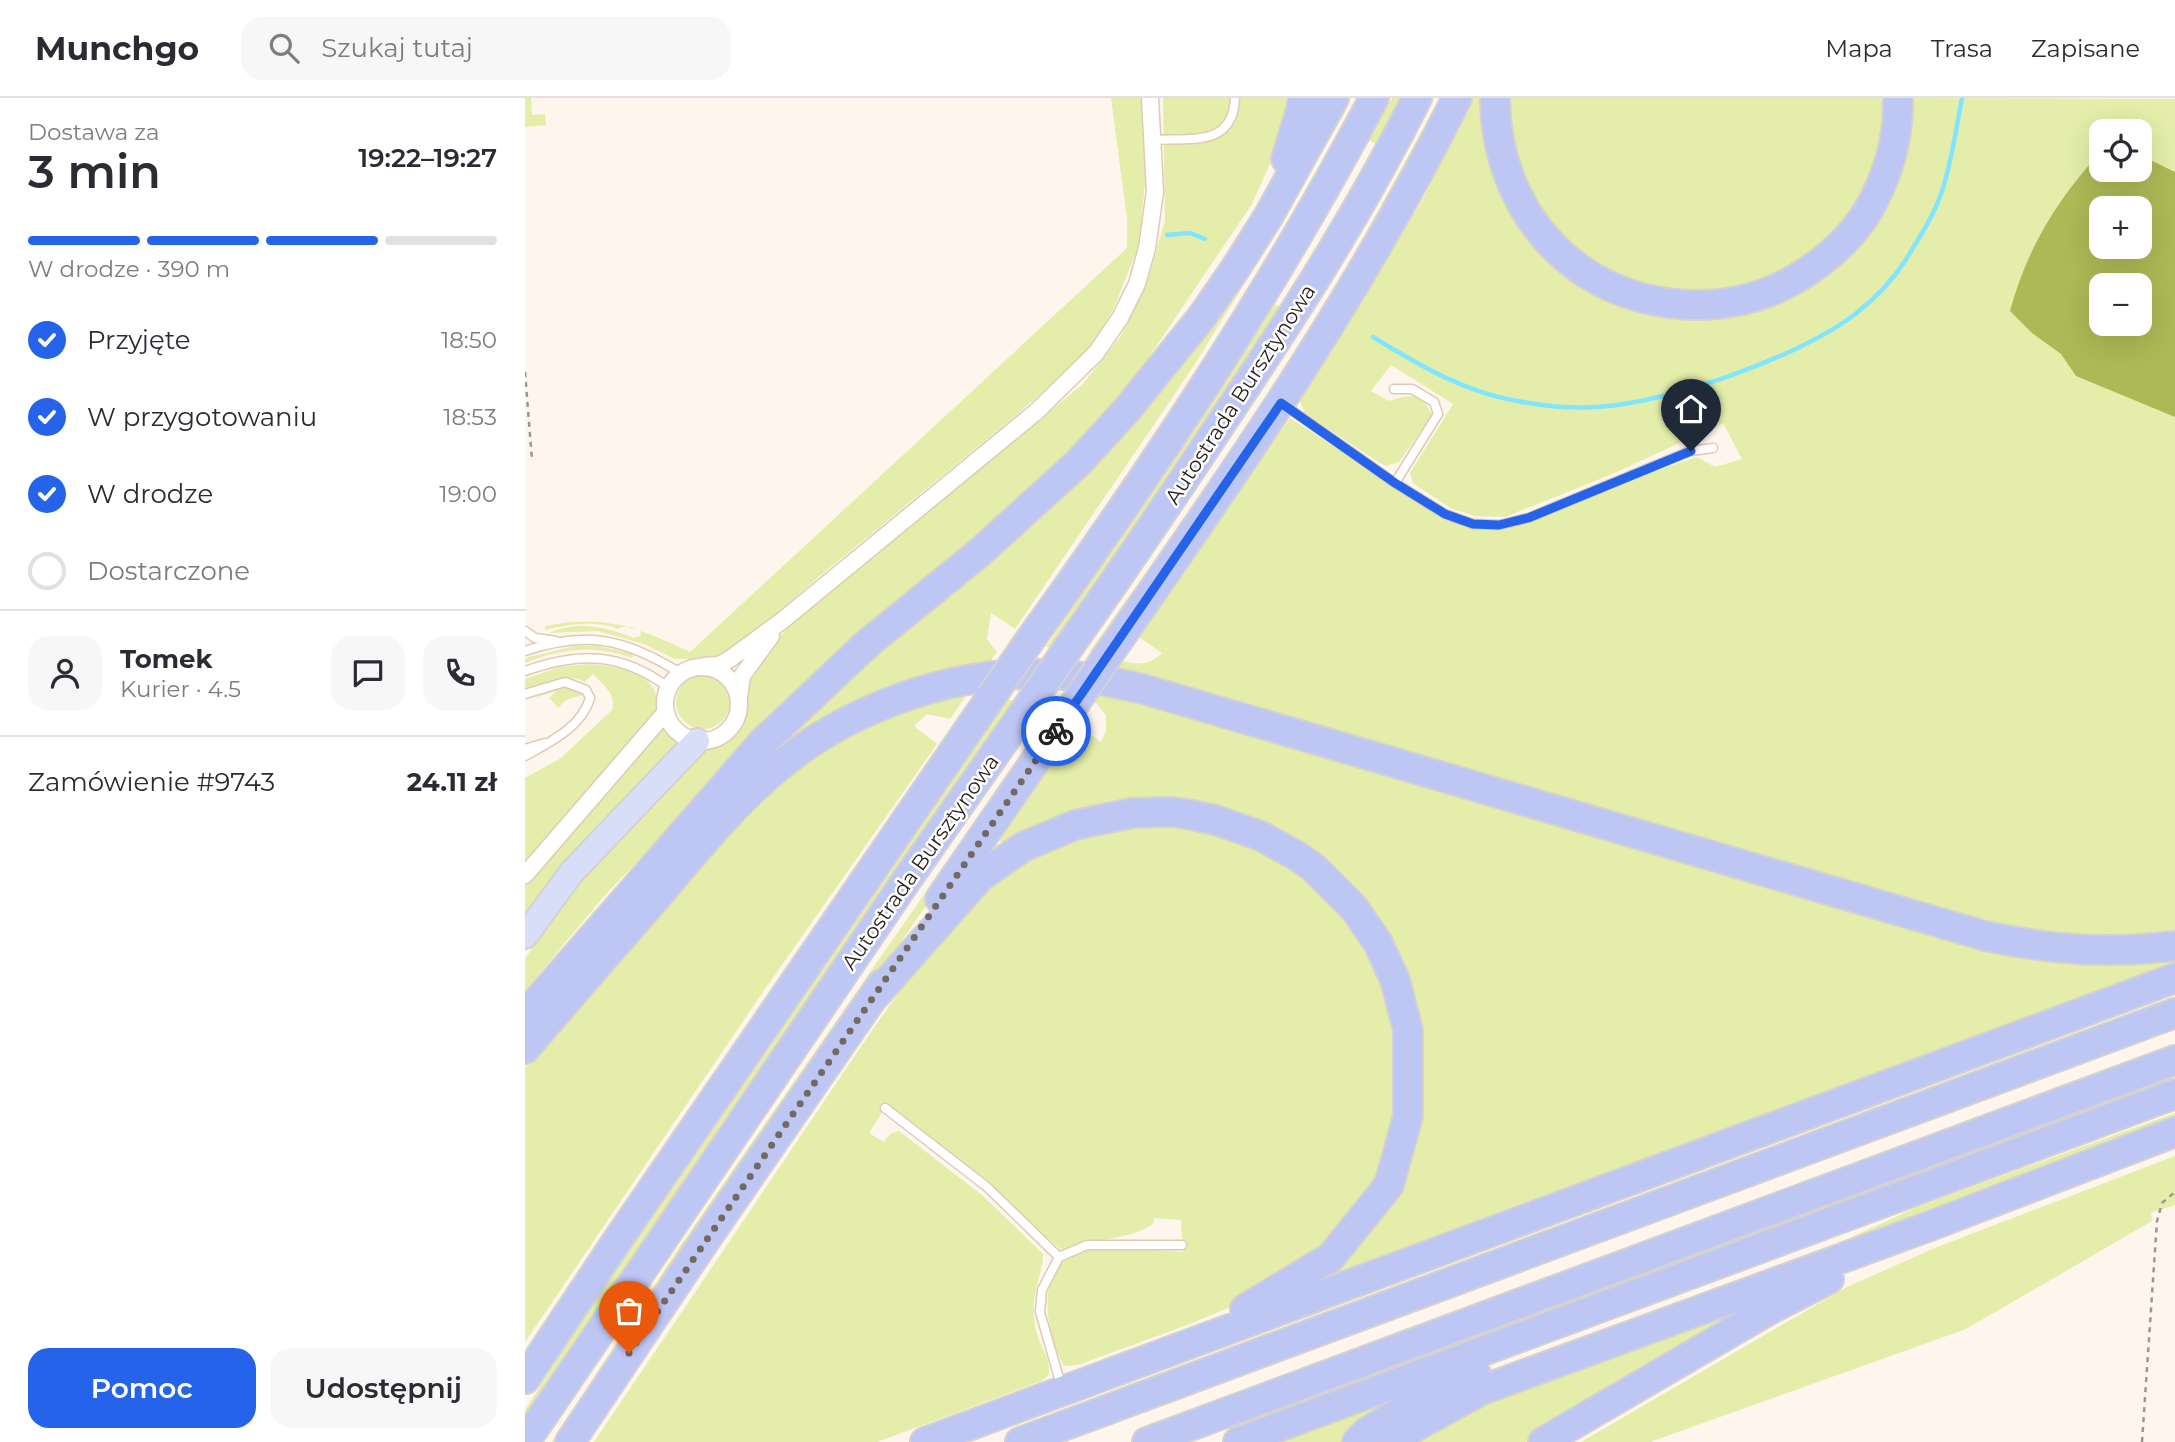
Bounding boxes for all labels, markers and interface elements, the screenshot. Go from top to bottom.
search box [241,17,731,80]
text: Munchgo [35,28,199,68]
icon: search [265,29,303,67]
text: Szukaj tutaj [321,32,473,64]
text: Mapa [1825,34,1893,63]
text: Trasa [1931,34,1993,63]
text: Zapisane [2031,34,2140,63]
text: Dostawa za [28,118,160,146]
map controls [2089,119,2152,336]
button: locate [2089,119,2152,182]
text: 19:22–19:27 [358,142,497,174]
text: 3 min [28,143,161,200]
button: + [2089,196,2152,259]
text: W drodze · 390 m [28,255,230,283]
button: − [2089,273,2152,336]
street label: Autostrada Bursztynowa [1160,279,1320,509]
icon: check [28,321,66,359]
text: Przyjęte [87,324,190,356]
text: 18:50 [441,326,497,354]
pin [1661,379,1721,451]
icon: home [1672,390,1710,428]
icon: check [28,398,66,436]
text: W przygotowaniu [87,401,317,433]
text: 18:53 [443,403,497,431]
icon: check [28,475,66,513]
text: W drodze [87,478,213,510]
text: 19:00 [439,480,497,508]
text: Dostarczone [87,555,250,587]
button: person [28,636,102,710]
button: chat [331,636,405,710]
button: phone [423,636,497,710]
text: Tomek [120,643,212,675]
text: Kurier · 4.5 [120,675,241,703]
courier [1021,696,1091,766]
icon: bike [1037,712,1075,750]
street label: Autostrada Bursztynowa [836,750,1004,974]
text: Zamówienie #9743 [28,766,275,798]
text: 24.11 zł [407,766,497,798]
pin [599,1281,659,1353]
icon: bag [610,1292,648,1330]
button: Pomoc [28,1348,256,1428]
button: Udostępnij [270,1348,497,1428]

